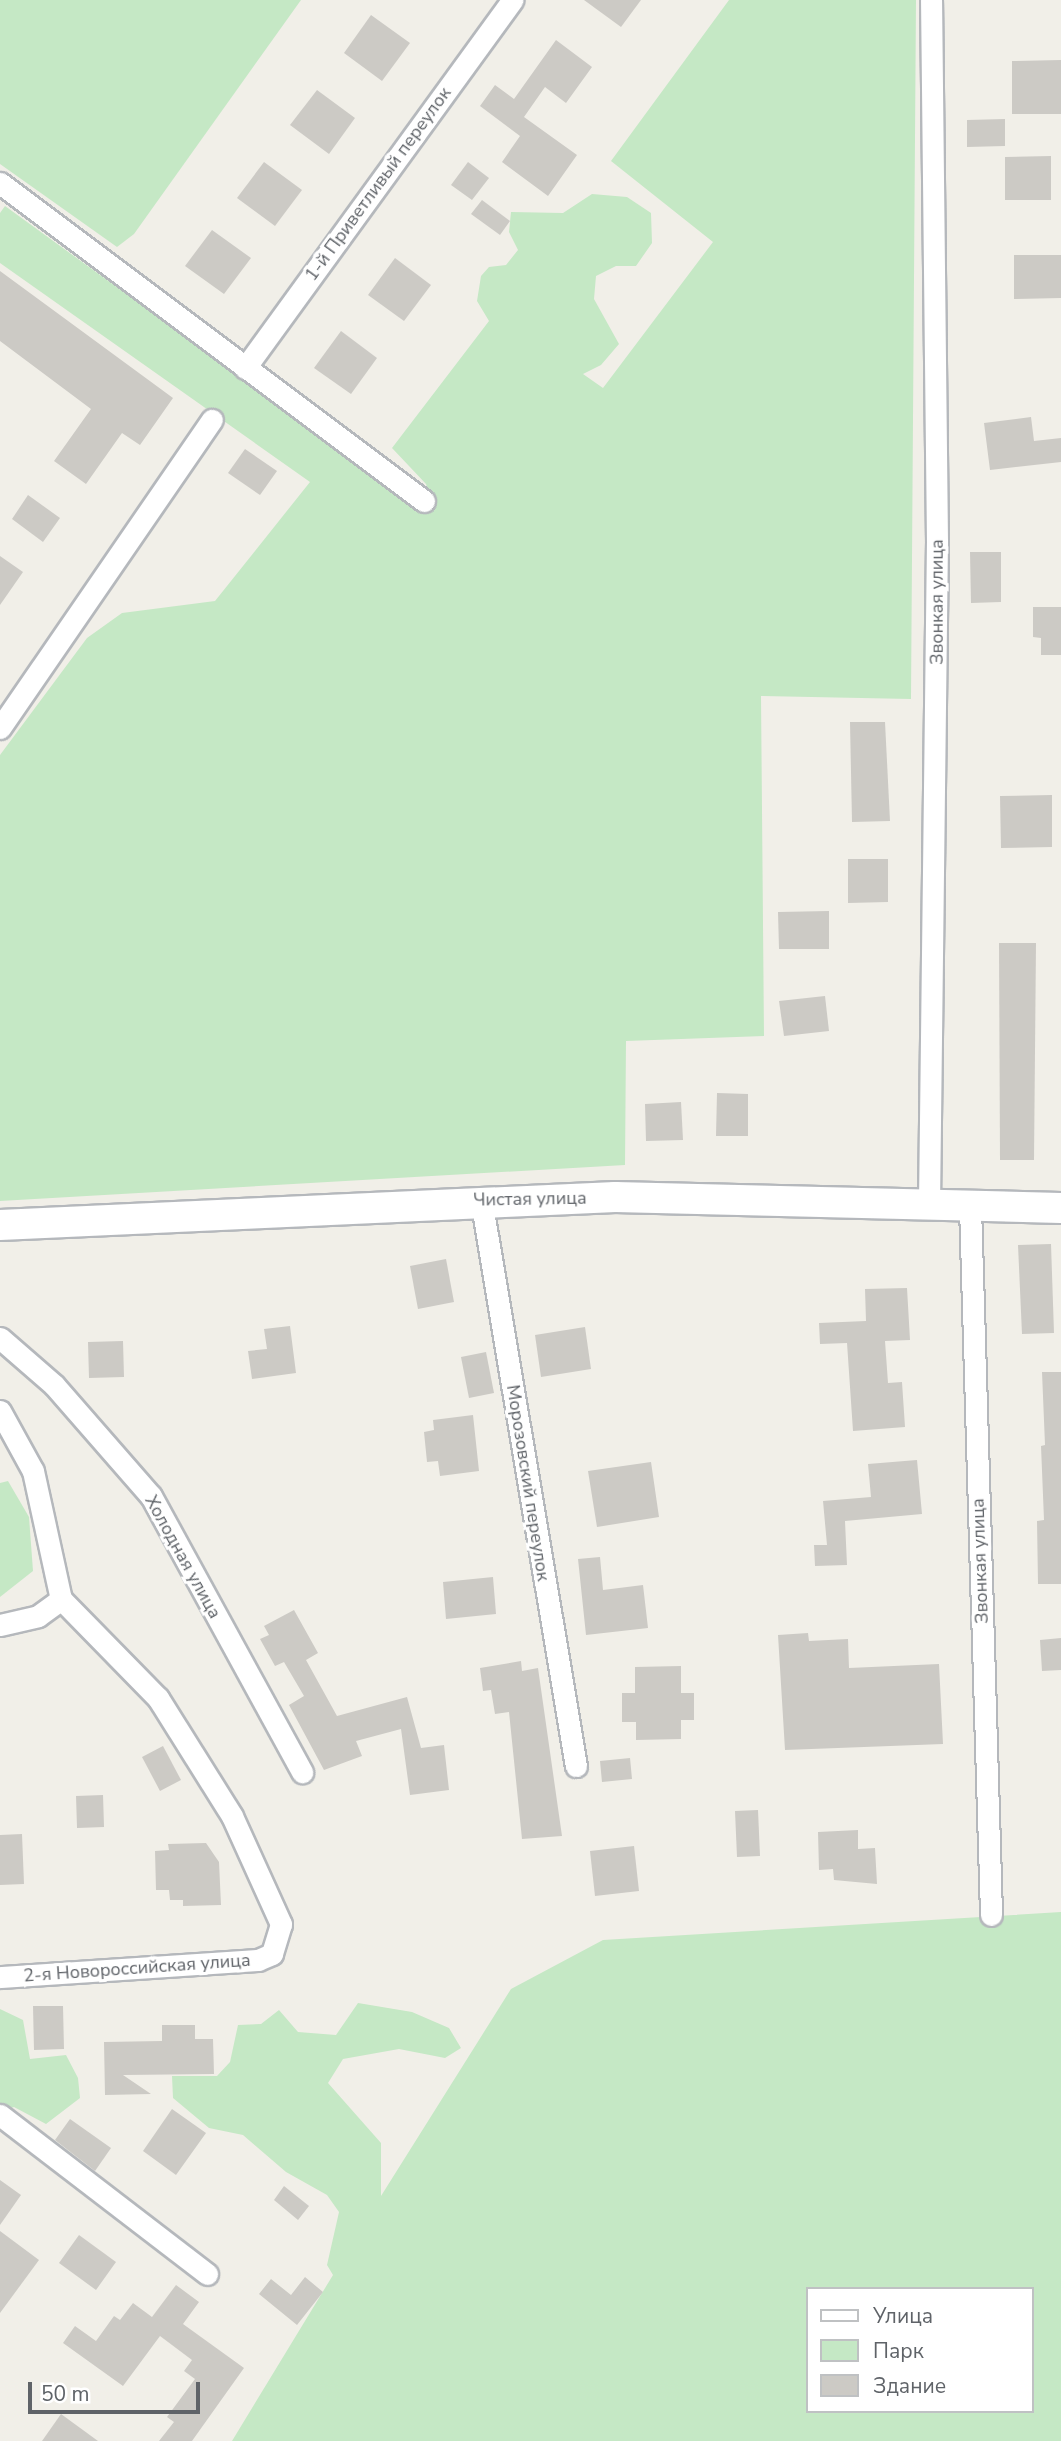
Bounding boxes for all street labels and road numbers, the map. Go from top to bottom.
street label: 1-й Приветливый переулок [300,83,456,285]
street label: Звонкая улица [926,539,948,665]
street label: Чистая улица [473,1187,587,1211]
street label: Морозовский переулок [502,1383,554,1583]
street label: Холодная улица [140,1492,226,1622]
street label: Звонкая улица [967,1498,993,1624]
street label: 2-я Новороссийская улица [23,1949,251,1987]

